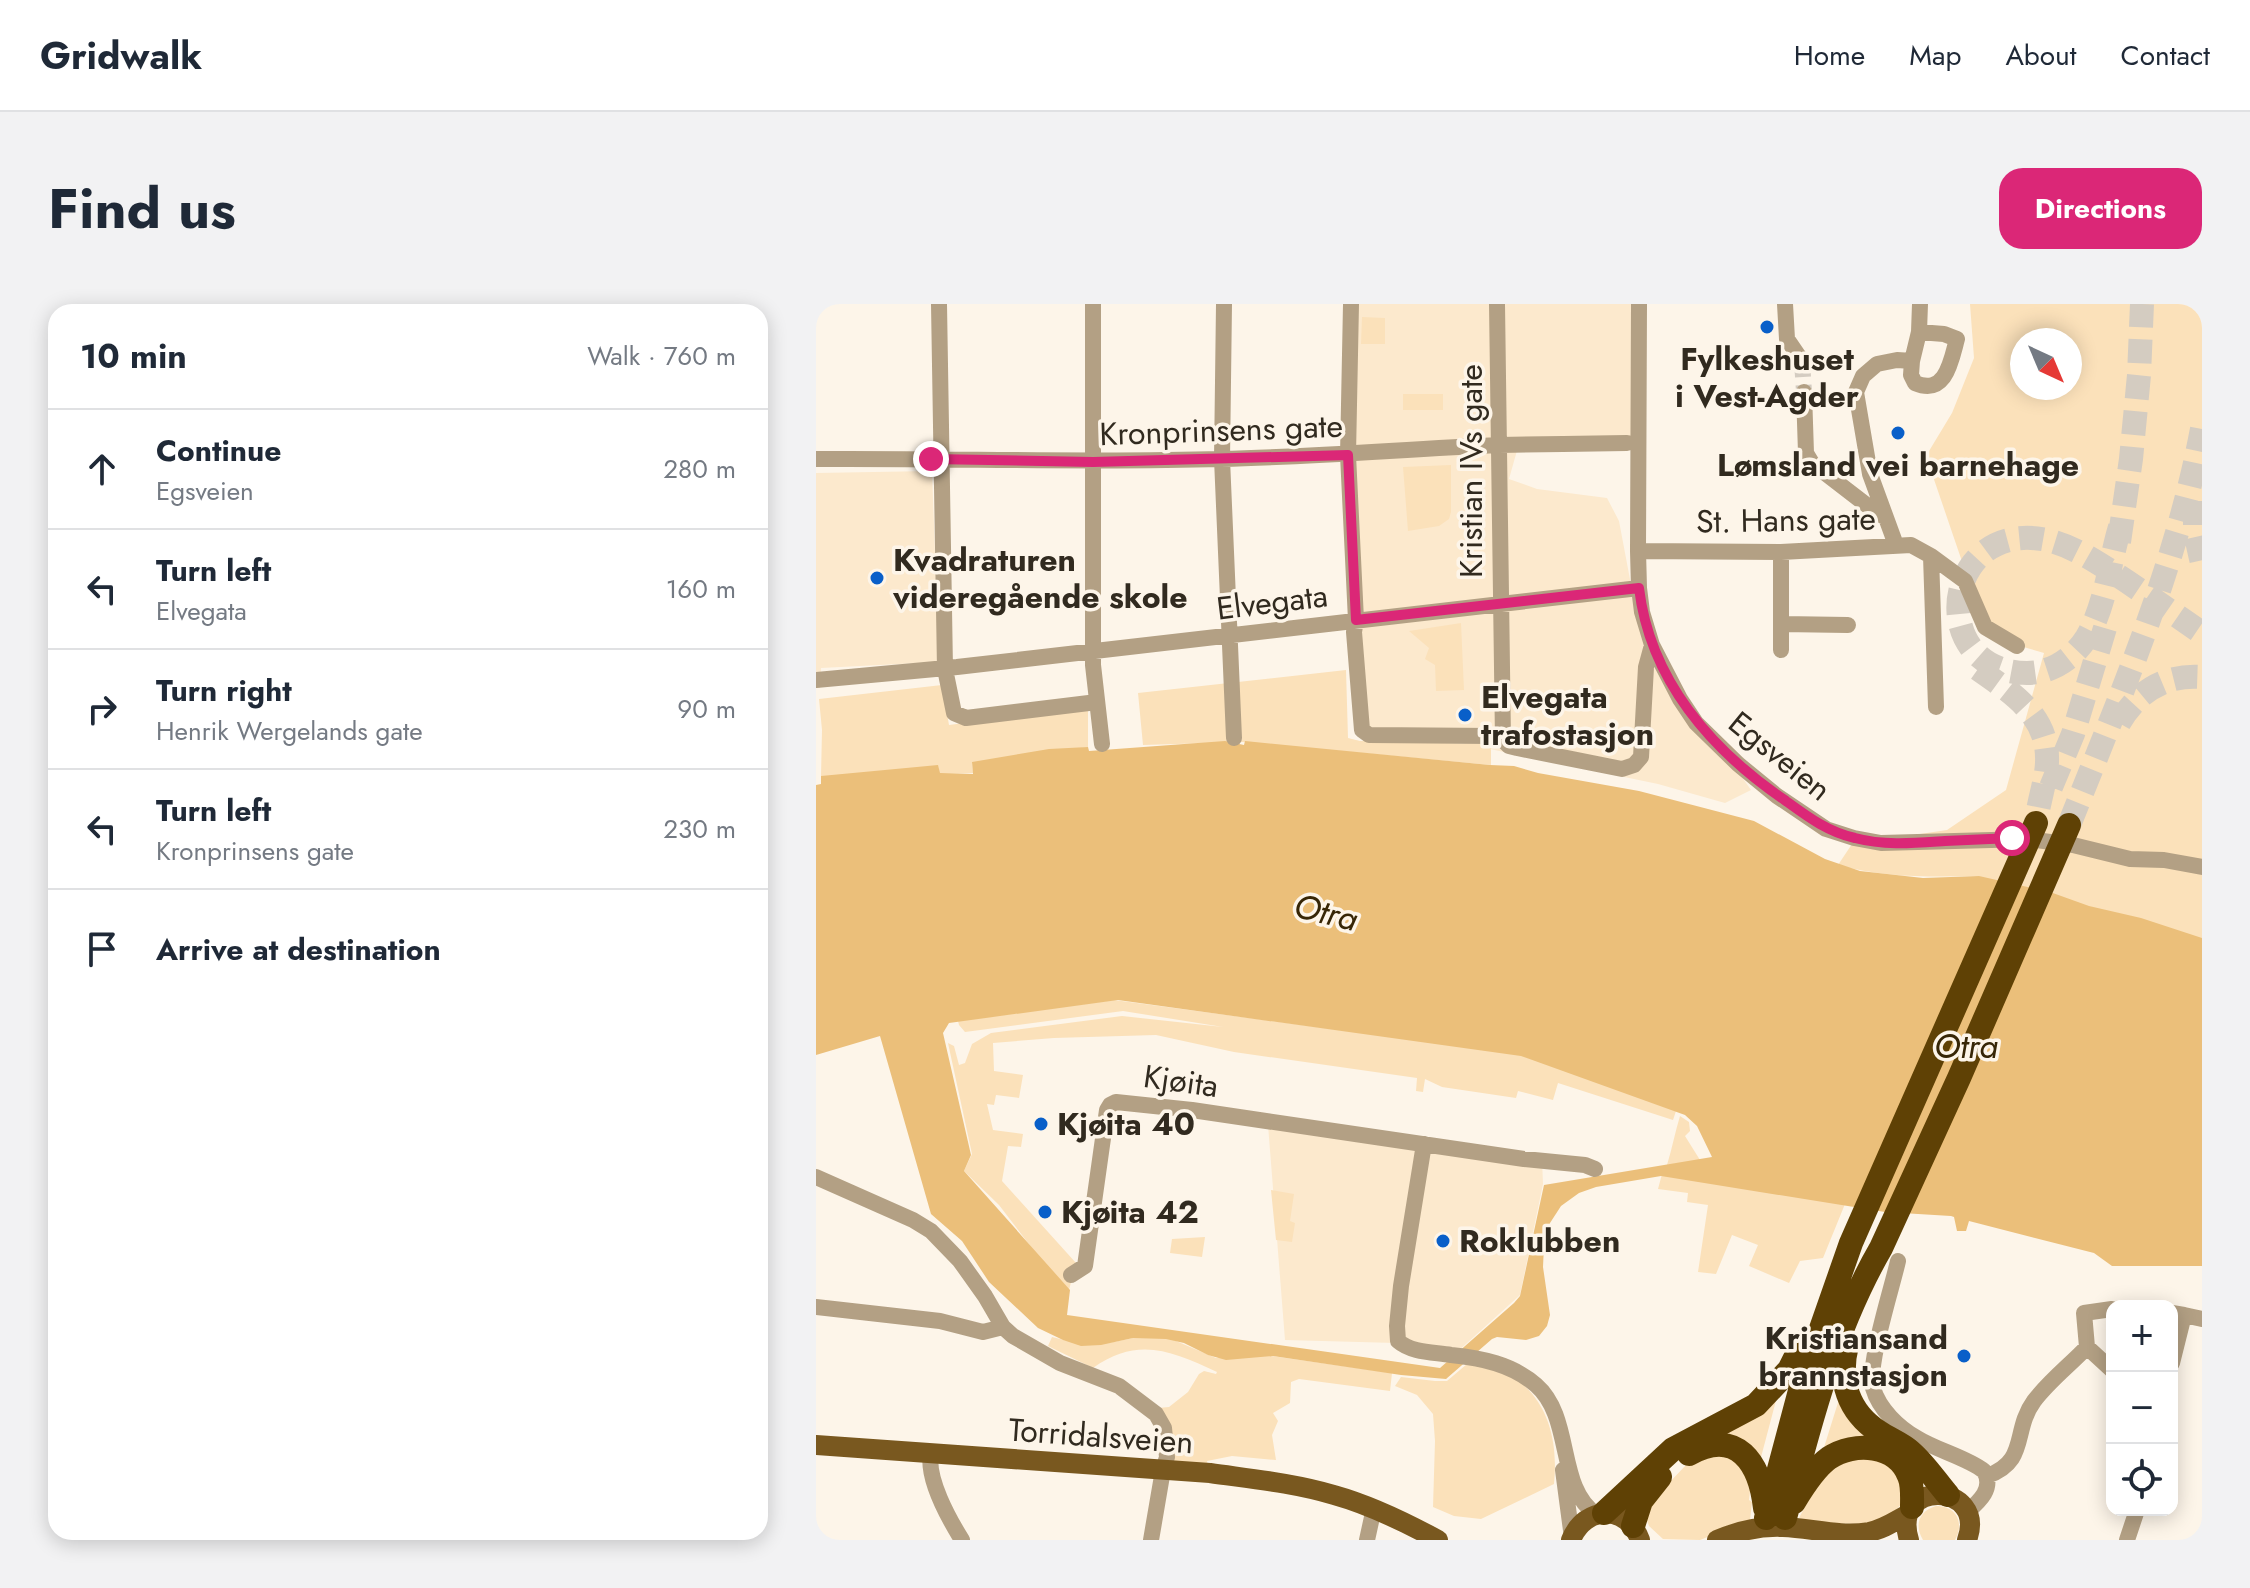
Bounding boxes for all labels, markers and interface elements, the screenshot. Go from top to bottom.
text: Gridwalk [40,28,202,83]
text: Home [1794,35,1865,76]
text: Map [1909,35,1961,76]
text: About [2005,35,2077,76]
text: Contact [2121,35,2210,76]
text: Find us [48,168,236,249]
button: Directions [1999,168,2202,249]
marker: Fylkeshuset i Vest-Agder [1758,318,1776,336]
north arrow [2010,328,2082,400]
text: 10 min [80,332,187,381]
place label: Fylkeshuset i Vest-Agder [1675,336,1859,419]
text: Walk · 760 m [587,337,736,375]
street label: Kristian IVs gate [1448,364,1494,578]
street label: Kronprinsens gate [1098,403,1344,457]
marker: Lømsland vei barnehage [1889,424,1907,442]
text: Continue [156,429,282,472]
route end [913,441,949,477]
place label: Lømsland vei barnehage [1717,442,2079,488]
icon: ahead [80,447,124,491]
text: 280 m [663,450,736,488]
text: Egsveien [156,472,254,510]
street label: St. Hans gate [1696,495,1876,545]
place label: Kvadraturen videregående skole [892,537,1188,620]
text: Turn left [156,549,271,592]
icon: left [80,567,124,611]
marker: Kvadraturen videregående skole [868,569,886,587]
text: 160 m [666,570,736,608]
street label: Elvegata [1214,572,1330,632]
text: Elvegata [156,592,247,630]
text: Turn right [156,669,292,712]
place label: Elvegata trafostasjon [1481,674,1654,757]
icon: right [80,687,124,731]
text: 90 m [677,690,736,728]
street label: Egsveien [1719,700,1841,812]
marker: Elvegata trafostasjon [1456,706,1474,724]
text: Henrik Wergelands gate [156,712,423,750]
text: Turn left [156,789,271,832]
icon: left [80,807,124,851]
text: 230 m [663,810,736,848]
route start [1994,820,2030,856]
text: Kronprinsens gate [156,832,354,870]
water label: Otra [1289,881,1363,944]
icon: arrive [80,927,124,971]
text: Arrive at destination [156,928,441,971]
water label: Otra [1934,1022,1998,1071]
street label: Kjøita [1141,1053,1221,1109]
place label: Kjøita 40 [1057,1101,1195,1147]
marker: Kjøita 40 [1032,1115,1050,1133]
place label: Kjøita 42 [1061,1189,1199,1235]
marker: Kjøita 42 [1036,1203,1054,1221]
place label: Roklubben [1459,1218,1620,1264]
marker: Roklubben [1434,1232,1452,1250]
map controls [2106,1300,2178,1516]
button: + [2106,1300,2178,1372]
place label: Kristiansand brannstasjon [1758,1315,1948,1398]
marker: Kristiansand brannstasjon [1955,1347,1973,1365]
button: − [2106,1372,2178,1444]
street label: Torridalsveien [1007,1407,1195,1465]
button: locate [2106,1444,2178,1516]

